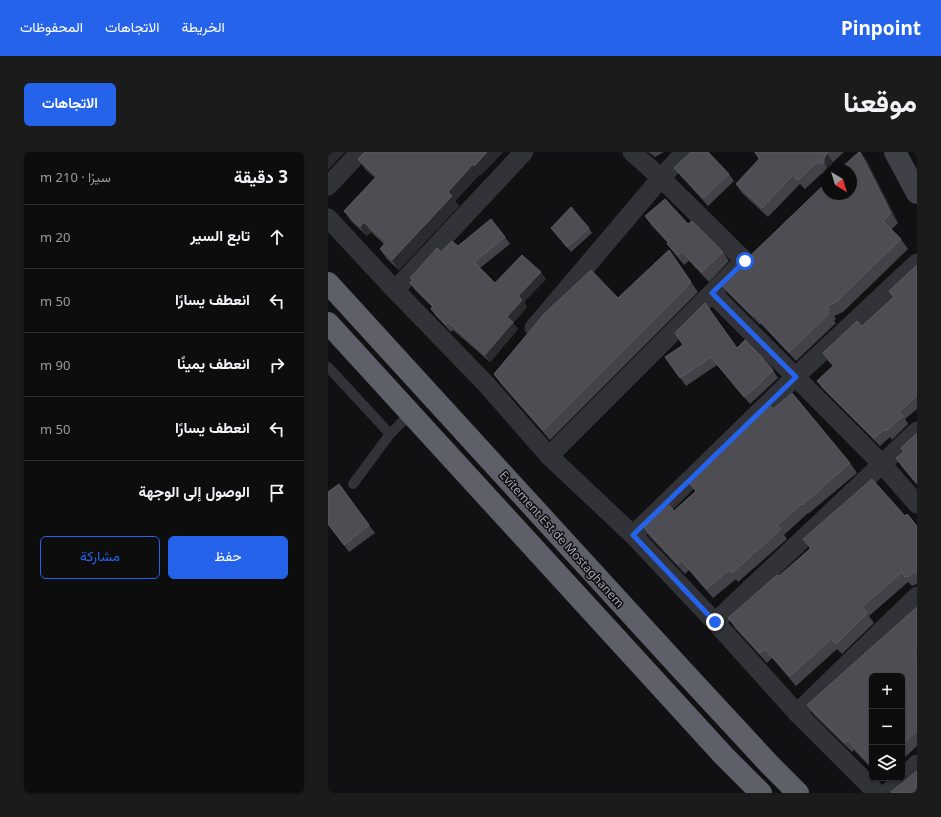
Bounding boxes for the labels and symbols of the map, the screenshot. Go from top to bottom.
north arrow [821,164,857,200]
route start [736,252,754,270]
street label: Evitement Est de Mostaghanem [496,467,628,611]
route end [706,613,724,631]

